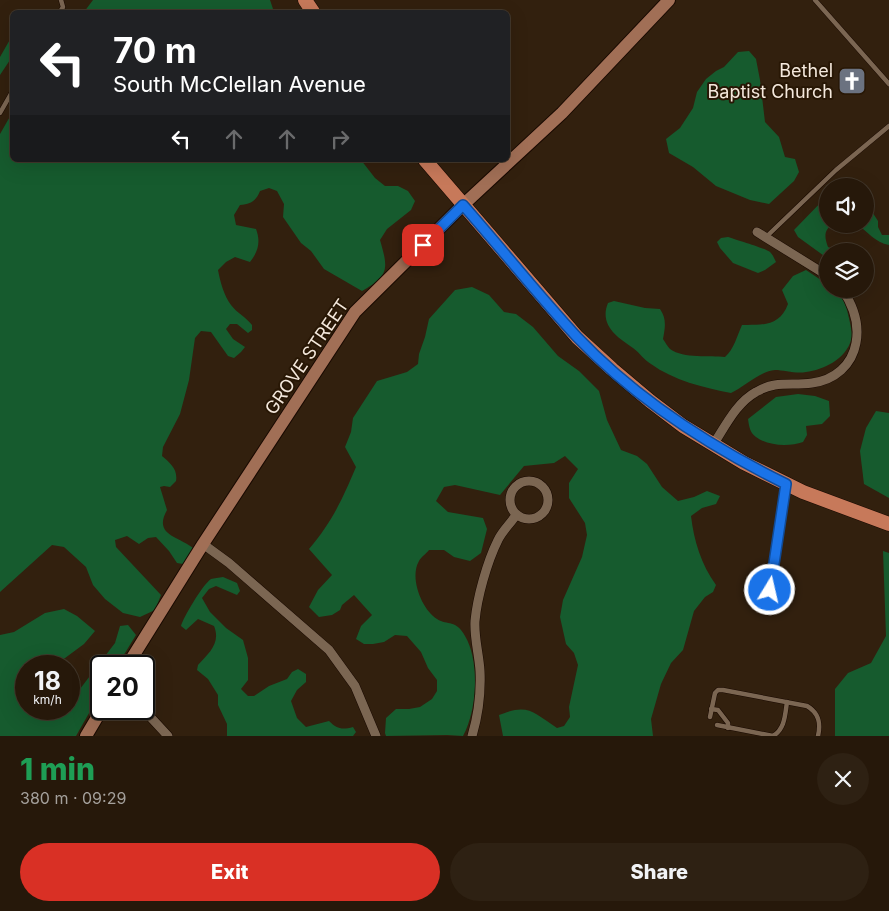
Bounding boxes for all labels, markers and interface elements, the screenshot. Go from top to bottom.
text: 70 m [113,29,197,71]
icon: left [30,30,95,95]
place label: Bethel Baptist Church [708,60,833,102]
church icon: Bethel Baptist Church [837,66,867,96]
text: South McClellan Avenue [113,71,366,97]
icon: left [167,125,195,153]
icon: ahead [220,125,248,153]
icon: ahead [273,125,301,153]
icon: right [326,125,354,153]
map controls [819,178,874,298]
button: sound [819,178,874,233]
pin [402,224,444,266]
icon: arrive [409,231,437,259]
button: layers [819,243,874,298]
street label: GROVE STREET [260,295,353,418]
position arrow [743,563,795,615]
speed limit sign: 20 [90,655,155,720]
text: 18 [34,666,61,696]
text: km/h [33,692,62,707]
text: 1 min [20,751,95,787]
button: close [817,753,869,805]
text: 380 m · 09:29 [20,788,126,808]
button: Exit [20,843,440,901]
button: Share [450,843,869,901]

